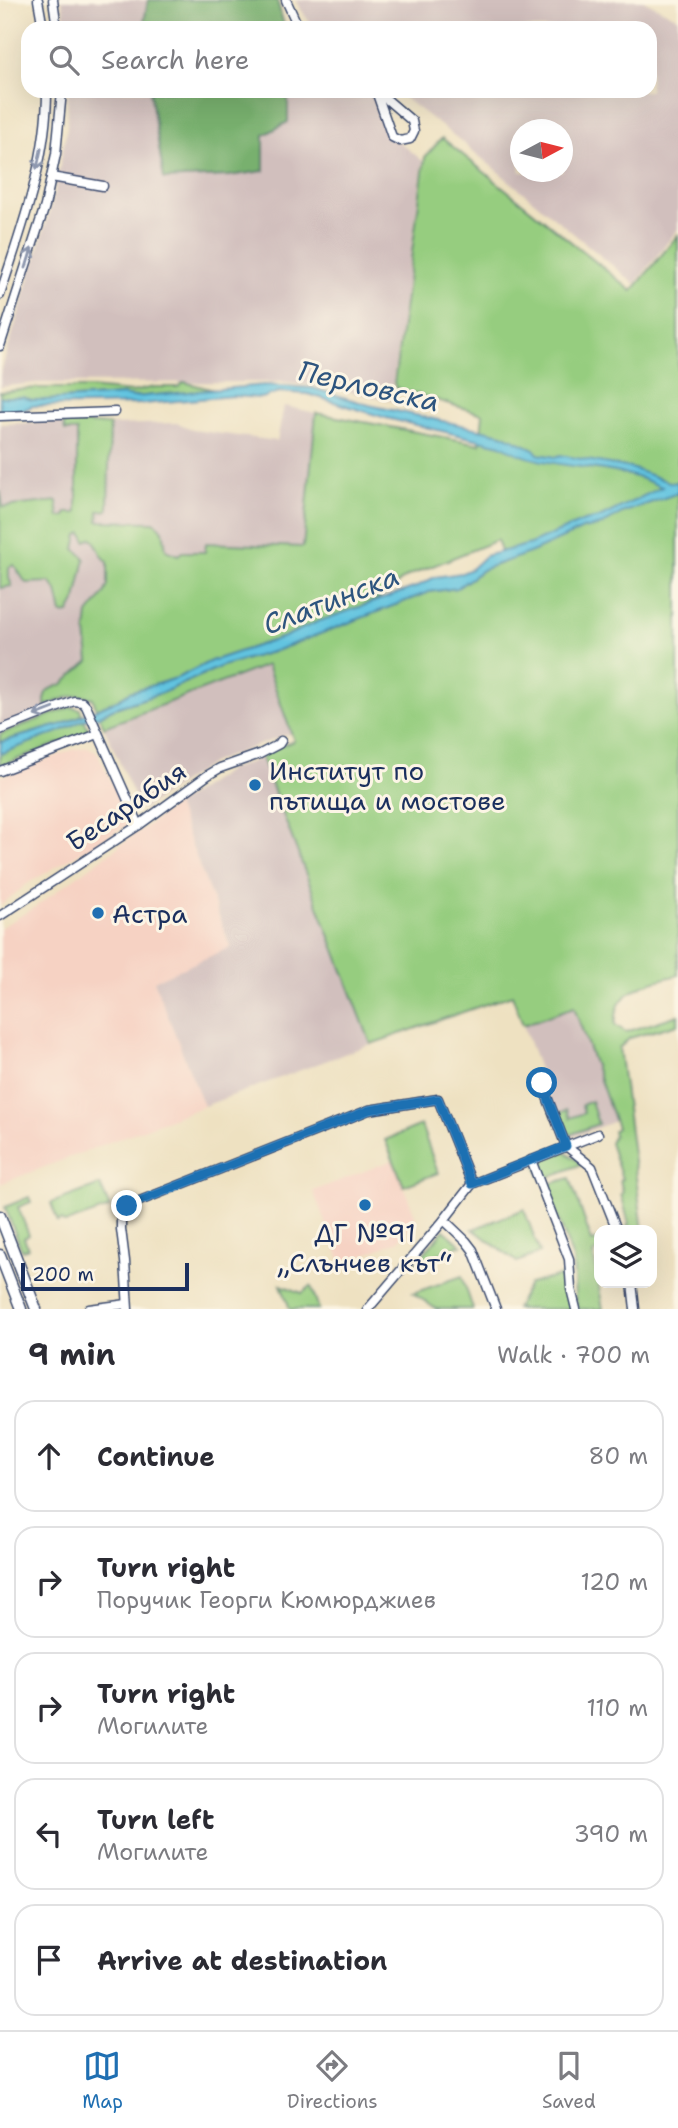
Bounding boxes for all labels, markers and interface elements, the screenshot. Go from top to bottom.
search box [21,21,657,98]
icon: search [45,41,83,79]
text: Search here [101,42,250,77]
north arrow [510,119,573,182]
one-way arrow [32,147,46,170]
one-way arrow [23,247,36,269]
water label: Перловска [295,351,443,421]
water label: Слатинска [257,557,405,643]
one-way arrow [33,707,55,720]
street label: Бесарабия [59,753,193,859]
place label: Институт по пътища и мостове [269,753,506,818]
marker: Институт по пътища и мостове [247,777,263,793]
place label: Астра [112,896,188,931]
marker: Астра [90,905,106,921]
route start [526,1067,557,1098]
route end [111,1190,142,1221]
marker: ДГ №91 „Слънчев кът“ [357,1197,373,1213]
place label: ДГ №91 „Слънчев кът“ [277,1215,452,1280]
map controls [594,1225,657,1288]
button: layers [594,1225,657,1288]
scale bar [21,1260,189,1292]
text: 200 m [32,1262,94,1287]
text: 9 min [28,1334,115,1375]
text: Walk · 700 m [497,1340,650,1370]
icon: ahead [30,1437,68,1475]
text: Continue [97,1439,215,1474]
text: 80 m [589,1441,648,1471]
text: Turn right [97,1550,235,1585]
icon: right [30,1563,68,1601]
text: 120 m [580,1567,648,1597]
text: Поручик Георги Кюмюрджиев [97,1585,436,1615]
text: Turn right [97,1676,235,1711]
icon: right [30,1689,68,1727]
text: 110 m [586,1693,648,1723]
text: Могилите [97,1711,208,1741]
text: Turn left [97,1802,214,1837]
icon: left [30,1815,68,1853]
text: 390 m [574,1819,648,1849]
text: Могилите [97,1837,208,1867]
icon: arrive [30,1941,68,1979]
text: Arrive at destination [97,1943,387,1978]
tab: Map [82,2047,123,2114]
tab: Directions [287,2047,378,2114]
tab: Saved [542,2047,596,2114]

